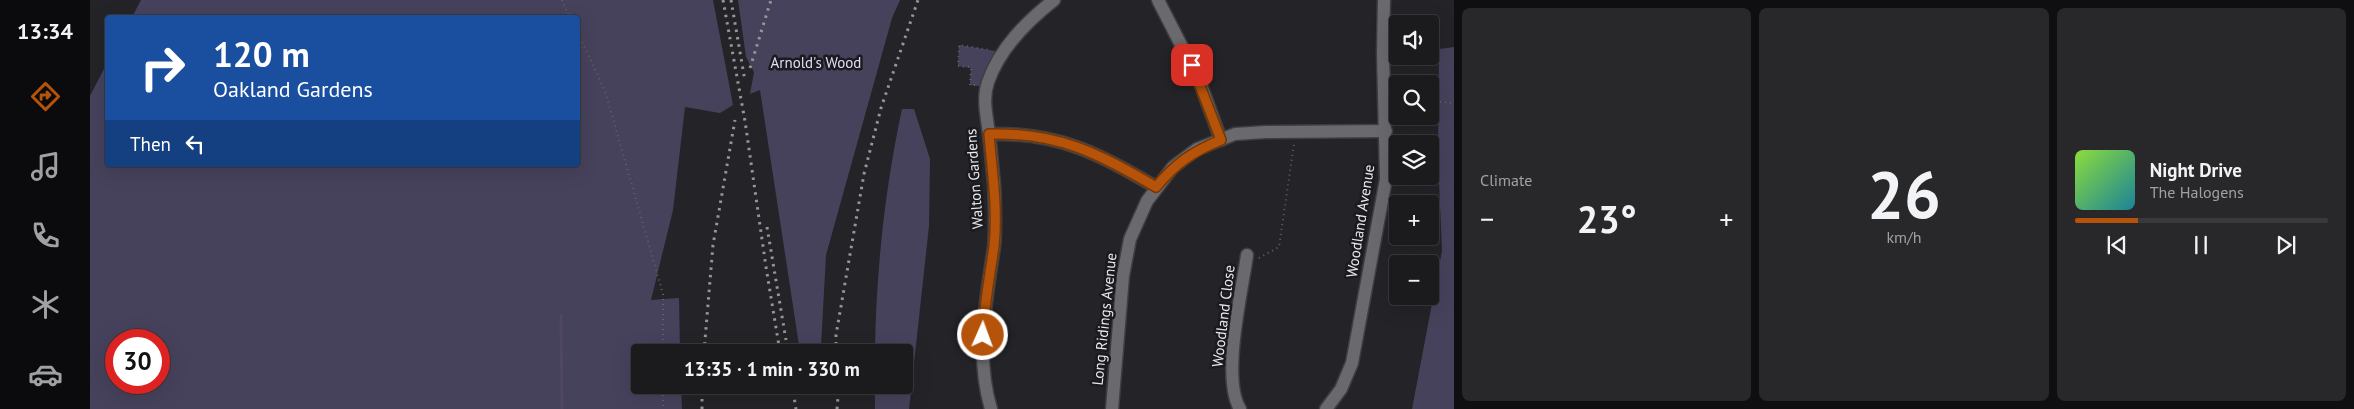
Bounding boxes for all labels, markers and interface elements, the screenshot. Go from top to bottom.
map controls [1389,15,1439,305]
button: sound [1389,15,1439,65]
text: 13:34 [17,17,73,45]
text: 120 m [213,31,310,77]
icon: right [130,35,195,100]
pin [1171,44,1213,86]
icon: arrive [1178,51,1206,79]
park label: Arnold's Wood [771,53,861,72]
text: Oakland Gardens [213,75,373,103]
button: search [1389,75,1439,125]
icon: directions [28,79,63,114]
street label: Walton Gardens [961,128,987,230]
icon: left [181,130,209,158]
text: Then [130,132,171,156]
button: layers [1389,135,1439,185]
icon: music [28,149,63,184]
text: 26 [1867,152,1941,236]
text: Night Drive [2150,158,2242,182]
street label: Woodland Avenue [1342,163,1378,279]
text: Climate [1480,170,1532,190]
text: The Halogens [2150,182,2244,202]
text: 23° [1577,194,1637,243]
button: + [1389,195,1439,245]
text: − [1480,200,1494,237]
text: + [1719,200,1733,237]
icon: phone [28,218,63,253]
text: km/h [1886,227,1922,247]
icon: previous [2103,231,2131,259]
icon: pause [2187,231,2215,259]
icon: next [2272,231,2300,259]
street label: Long Ridings Avenue [1088,252,1120,386]
button: − [1389,255,1439,305]
street label: Woodland Close [1207,264,1239,368]
icon: climate [28,287,63,322]
position arrow [956,308,1008,360]
speed limit sign: 30 [105,329,170,394]
icon: car [28,357,63,392]
text: 13:35 · 1 min · 330 m [684,357,860,381]

